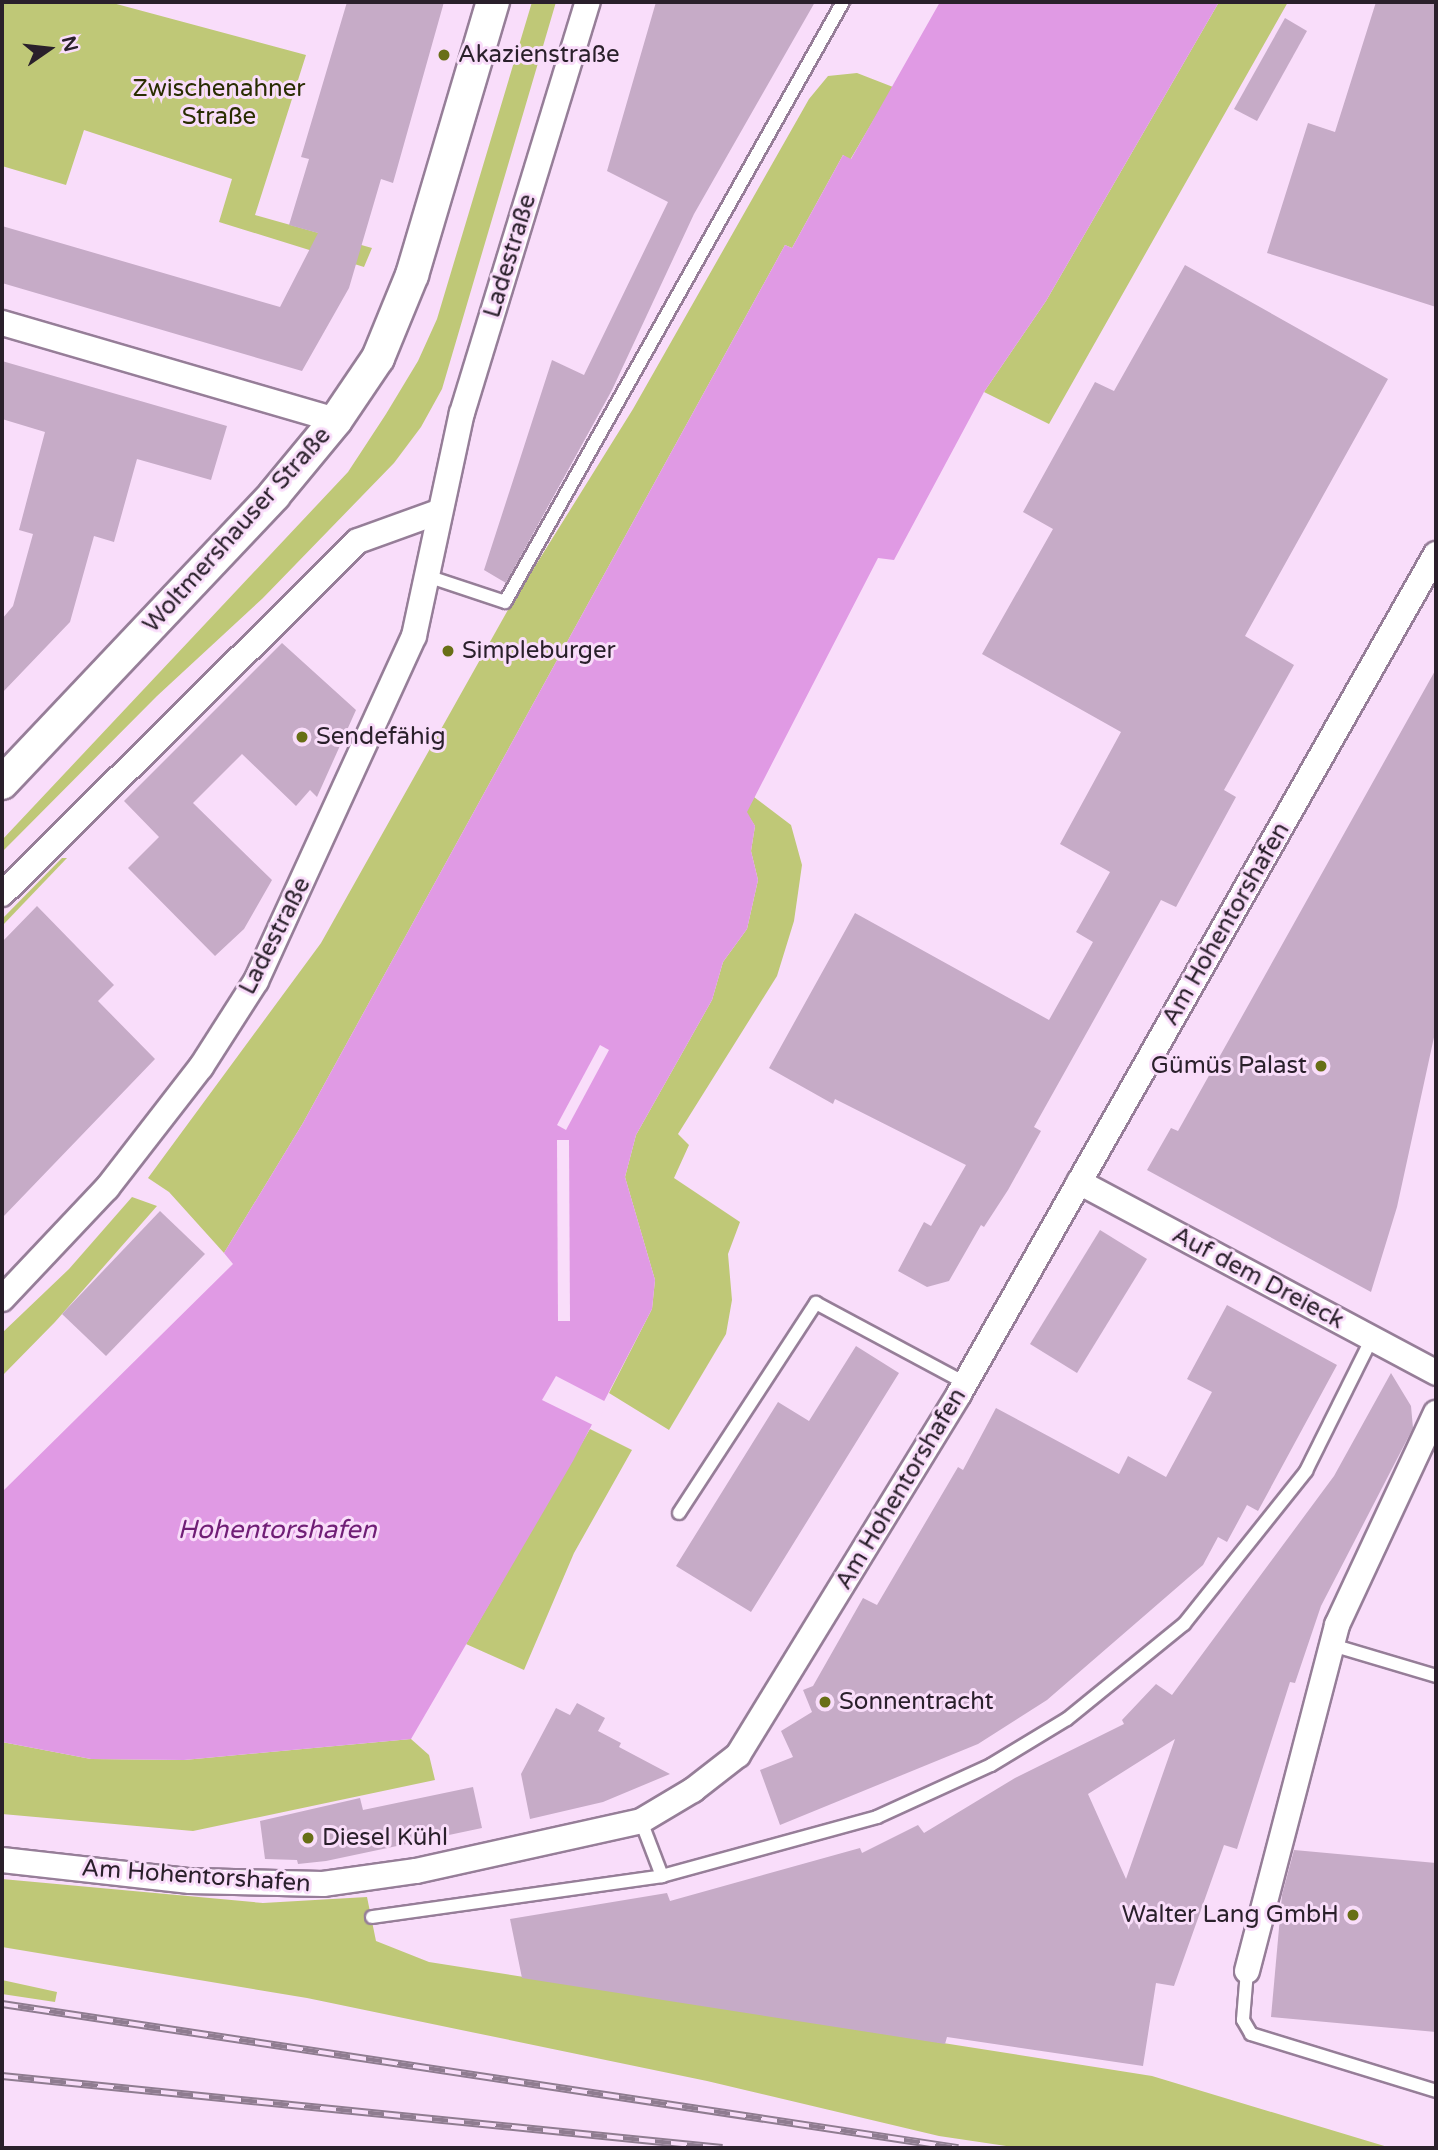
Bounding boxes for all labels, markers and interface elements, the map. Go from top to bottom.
north arrow [14,14,84,84]
text: N [57,34,82,54]
place label: Akazienstraße [458,41,620,69]
marker: Akazienstraße [436,47,452,63]
park label: Zwischenahner Straße [133,75,305,131]
street label: Ladestraße [478,191,542,321]
street label: Woltmershauser Straße [137,421,337,639]
place label: Simpleburger [462,637,616,665]
marker: Simpleburger [440,643,456,659]
place label: Sendefähig [316,723,446,751]
marker: Sendefähig [294,729,310,745]
street label: Am Hohentorshafen [1156,817,1296,1031]
street label: Ladestraße [233,873,317,999]
place label: Gümüs Palast [1151,1052,1307,1080]
marker: Gümüs Palast [1313,1058,1329,1074]
street label: Auf dem Dreieck [1167,1221,1349,1335]
street label: Am Hohentorshafen [830,1383,972,1595]
water label: Hohentorshafen [178,1514,376,1546]
place label: Sonnentracht [839,1688,994,1716]
marker: Sonnentracht [817,1694,833,1710]
place label: Diesel Kühl [322,1824,448,1852]
marker: Diesel Kühl [300,1830,316,1846]
street label: Am Hohentorshafen [80,1854,312,1898]
place label: Walter Lang GmbH [1122,1901,1339,1929]
marker: Walter Lang GmbH [1345,1907,1361,1923]

